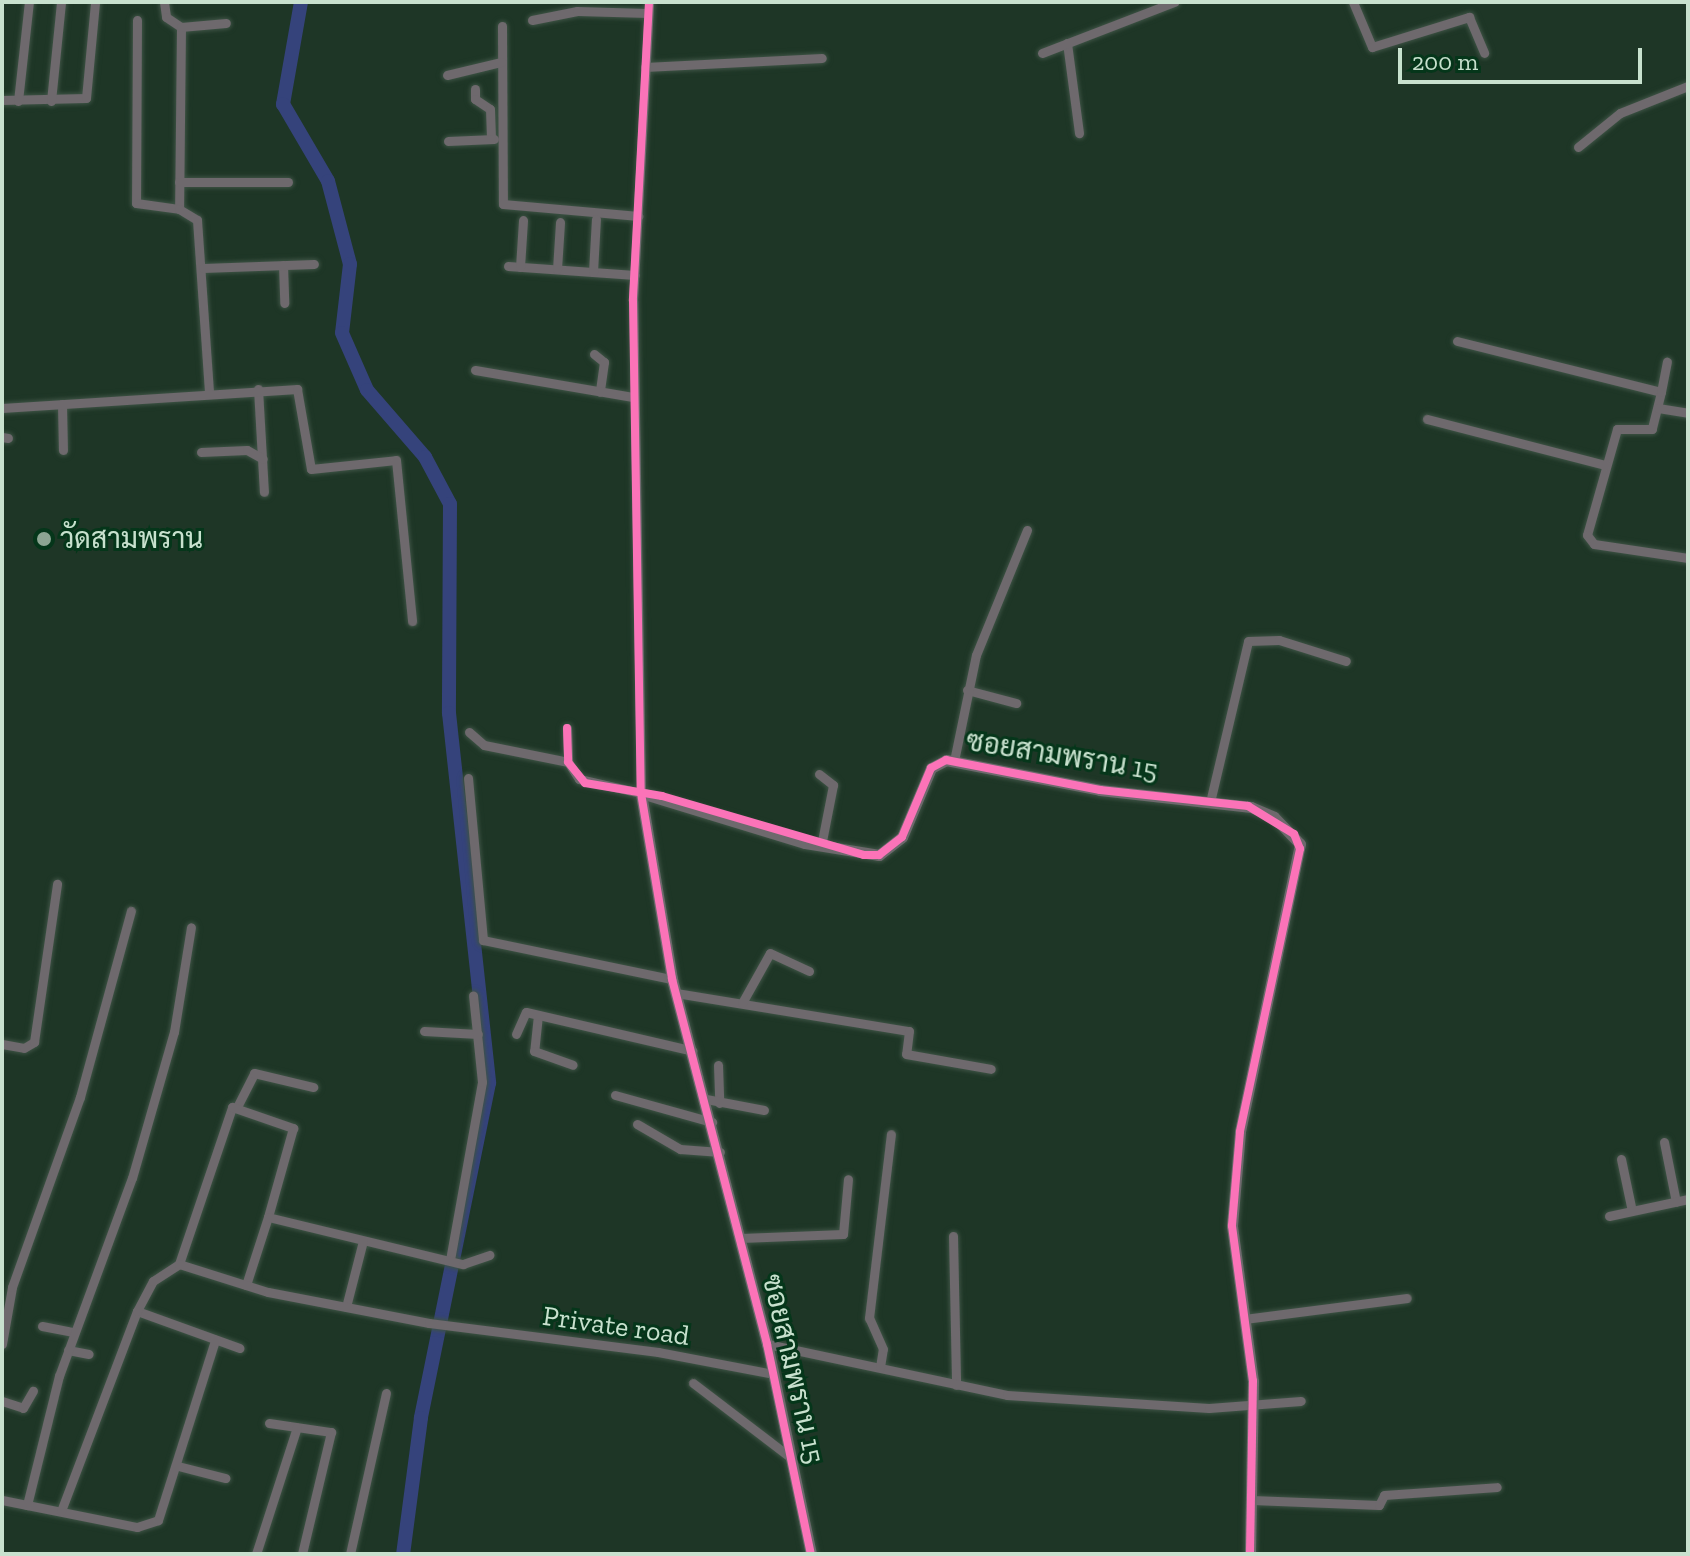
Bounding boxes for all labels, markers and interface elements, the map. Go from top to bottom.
scale bar [1402,32,1646,82]
text: 200 m [1412,47,1478,76]
place label: วัดสามพราน [60,522,203,556]
marker: วัดสามพราน [35,530,53,548]
street label: ซอยสามพราน 15 [964,724,1160,788]
street label: ซอยสามพราน 15 [755,1271,831,1467]
street label: Private road [540,1299,692,1353]

